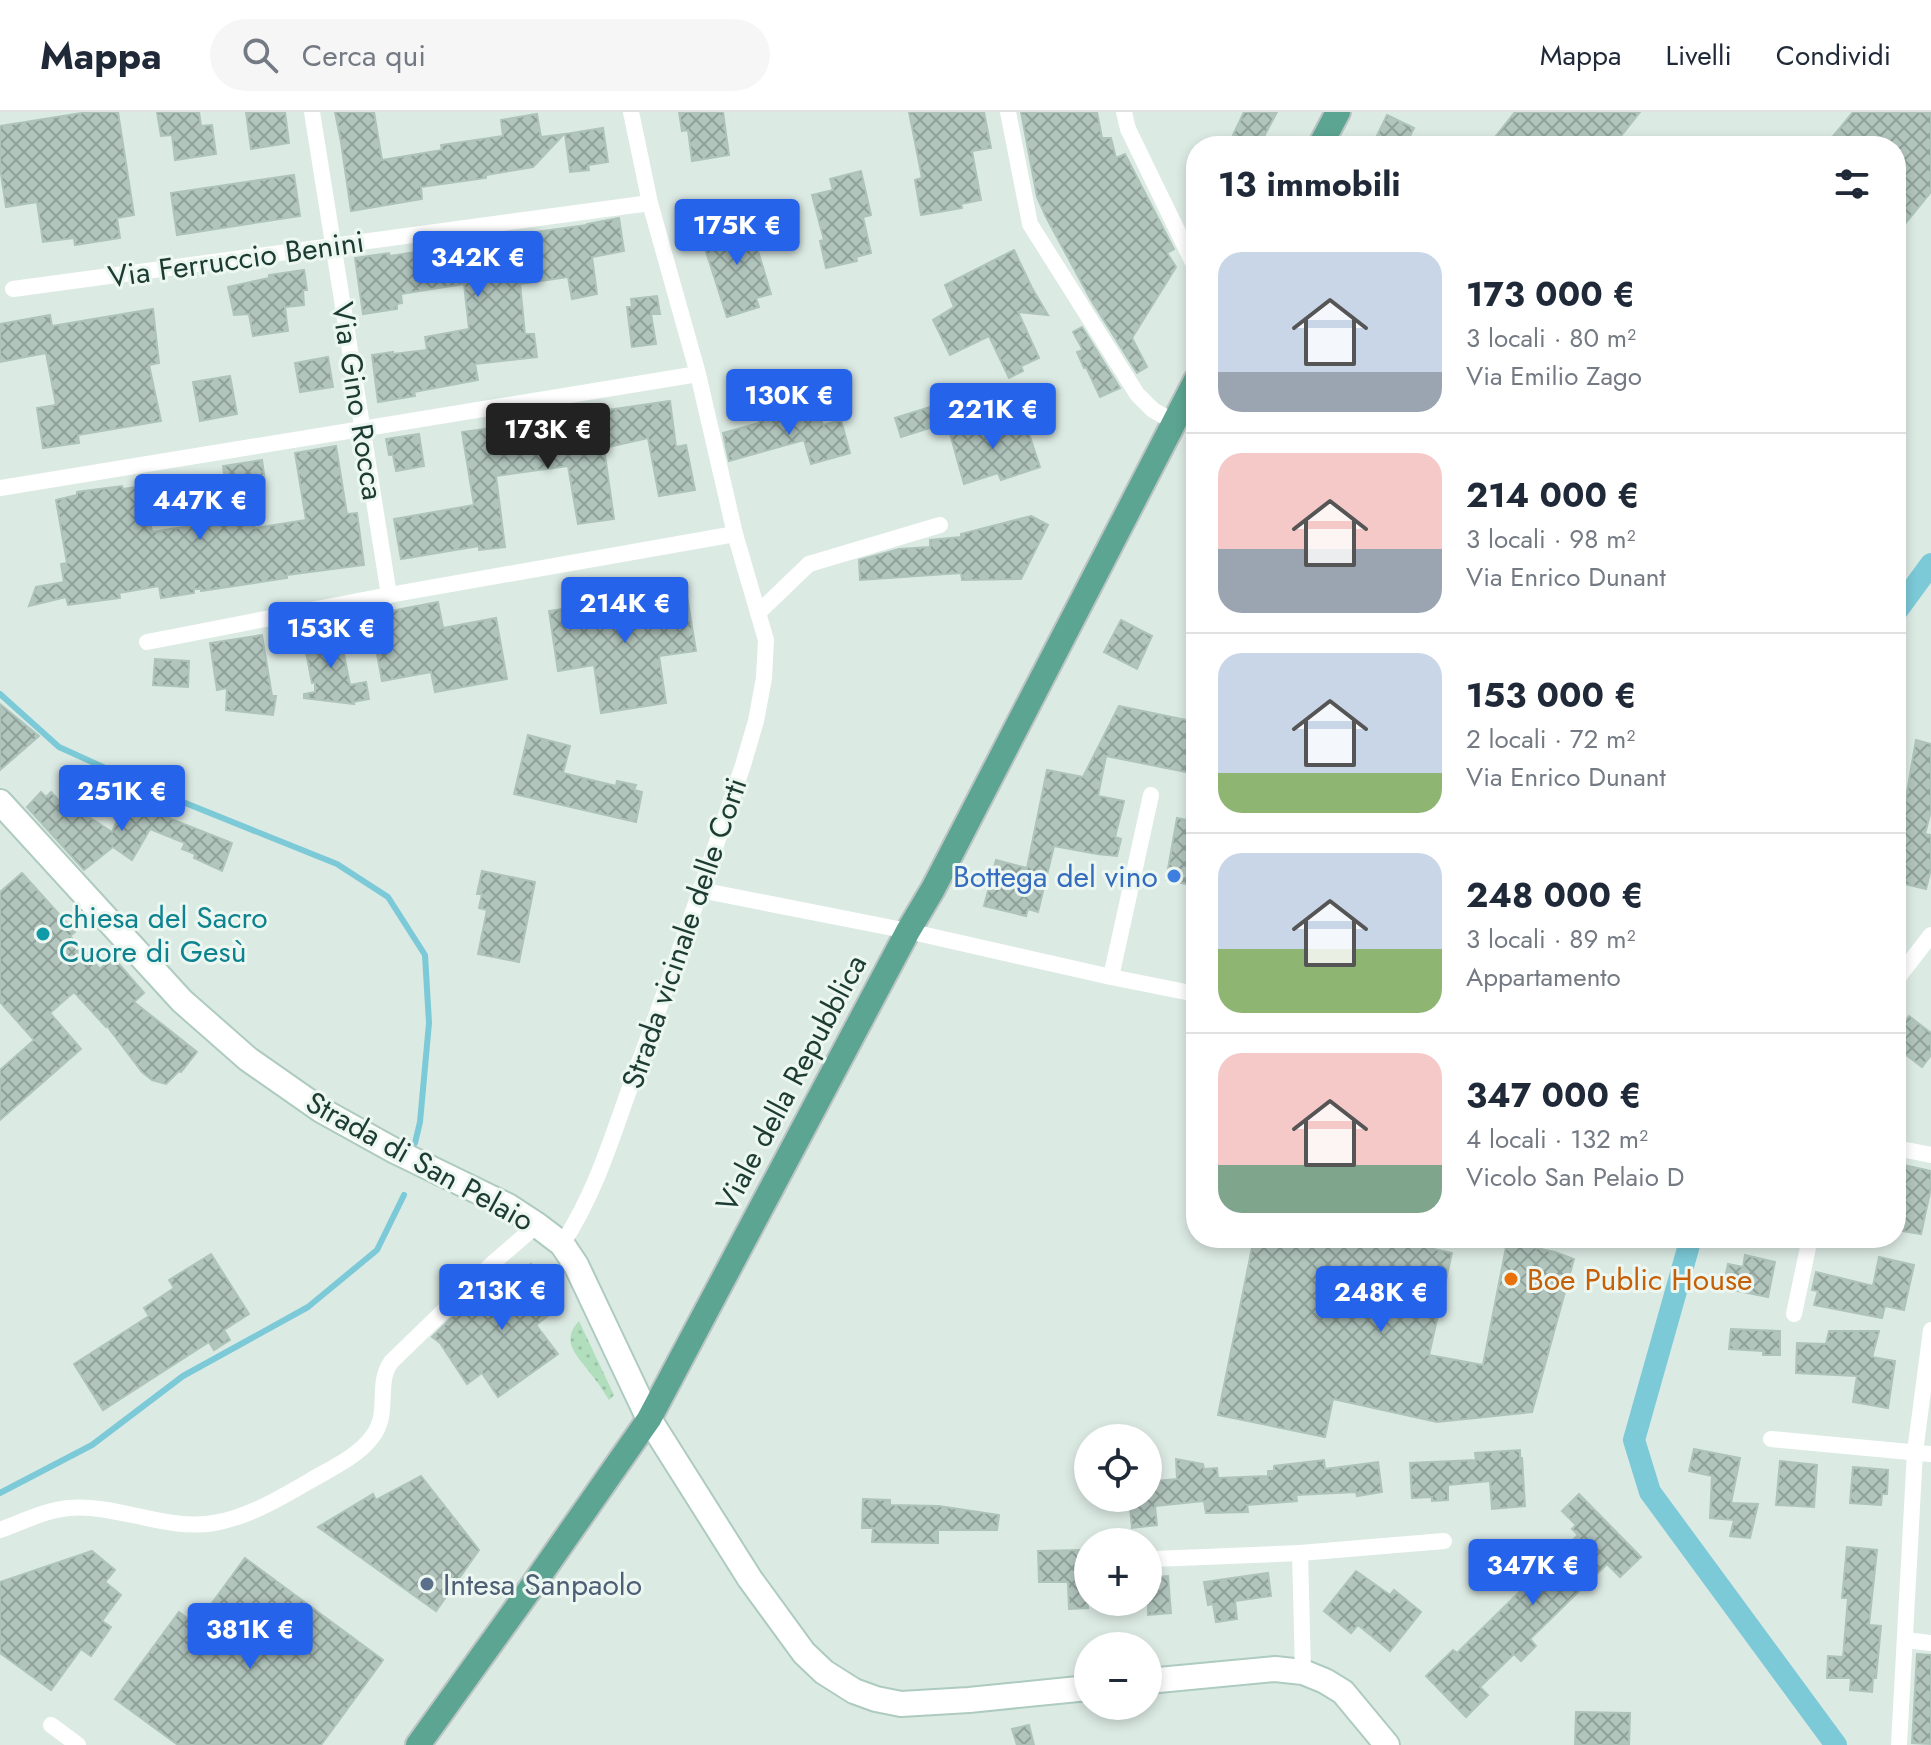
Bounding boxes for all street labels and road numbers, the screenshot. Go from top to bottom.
street label: Via Ferruccio Benini [105,220,367,298]
street label: Via Gino Rocca [321,299,395,503]
street label: Strada vicinale delle Corti [611,772,757,1094]
street label: Viale della Repubblica [705,947,877,1219]
street label: Strada di San Pelaio [298,1080,542,1242]

